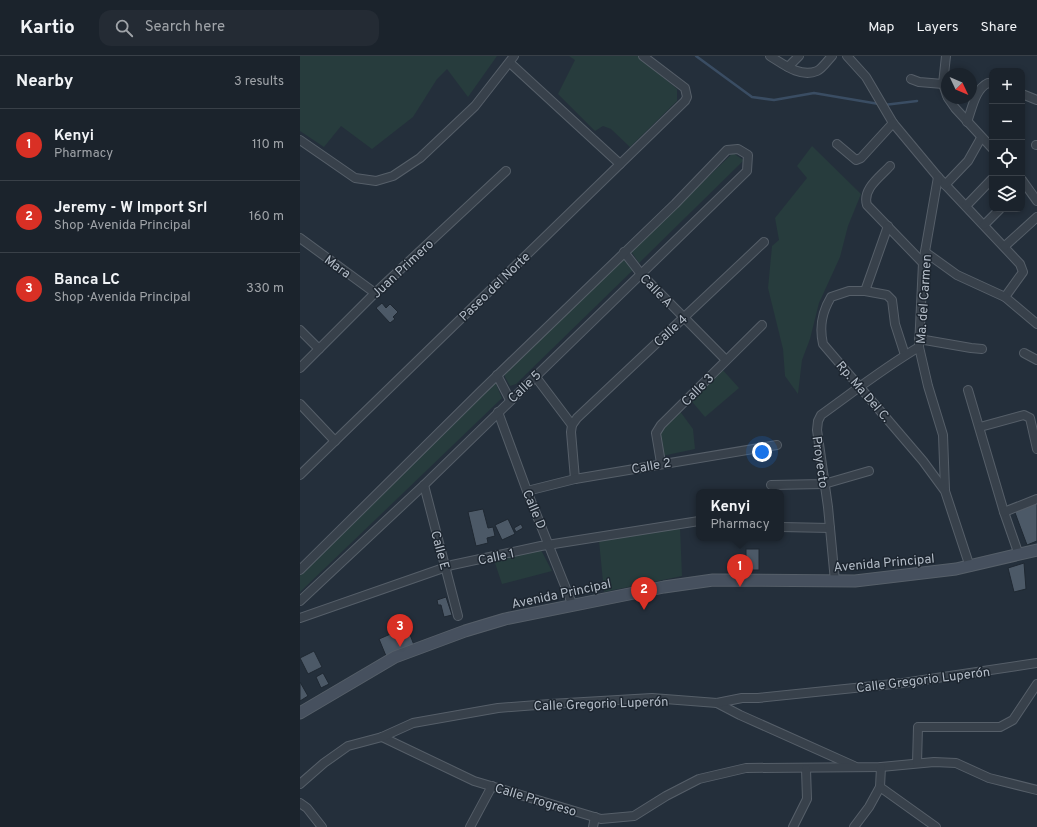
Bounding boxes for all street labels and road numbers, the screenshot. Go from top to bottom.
street label: Juan Primero [369,237,438,302]
street label: Paseo del Norte [457,250,534,325]
street label: Mara [321,253,353,283]
street label: Ma. del Carmen [914,254,936,344]
street label: Calle A [636,271,675,312]
street label: Calle 4 [651,312,692,351]
street label: Rp. Ma Del C. [832,359,893,426]
street label: Calle 5 [505,368,545,407]
street label: Calle 3 [679,371,718,410]
street label: Proyecto [807,435,831,489]
street label: Calle 2 [630,456,673,478]
street label: Calle D [518,488,549,532]
street label: Calle E [426,529,452,572]
street label: Calle 1 [477,546,516,570]
street label: Avenida Principal [833,552,935,576]
street label: Avenida Principal [510,577,613,613]
street label: Calle Gregorio Luperón [855,665,991,697]
street label: Calle Gregorio Luperón [533,695,669,715]
street label: Calle Progreso [493,781,578,821]

